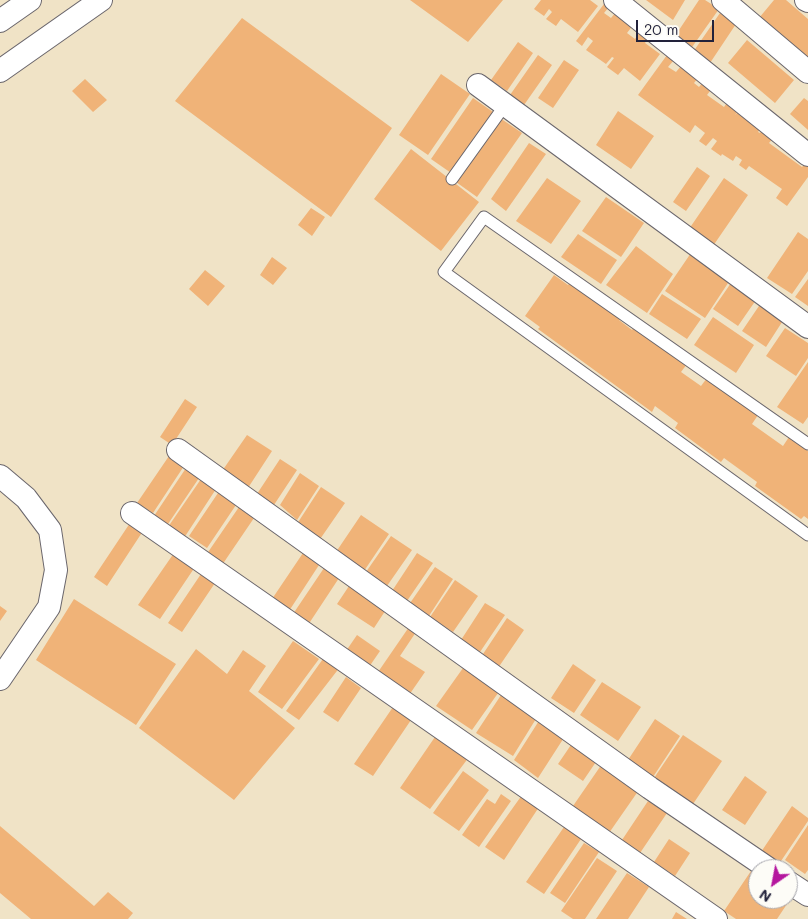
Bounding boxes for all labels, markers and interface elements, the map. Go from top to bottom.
scale bar [638,10,716,42]
text: 20 m [644,19,678,39]
north arrow [748,859,798,909]
text: N [755,885,775,907]

